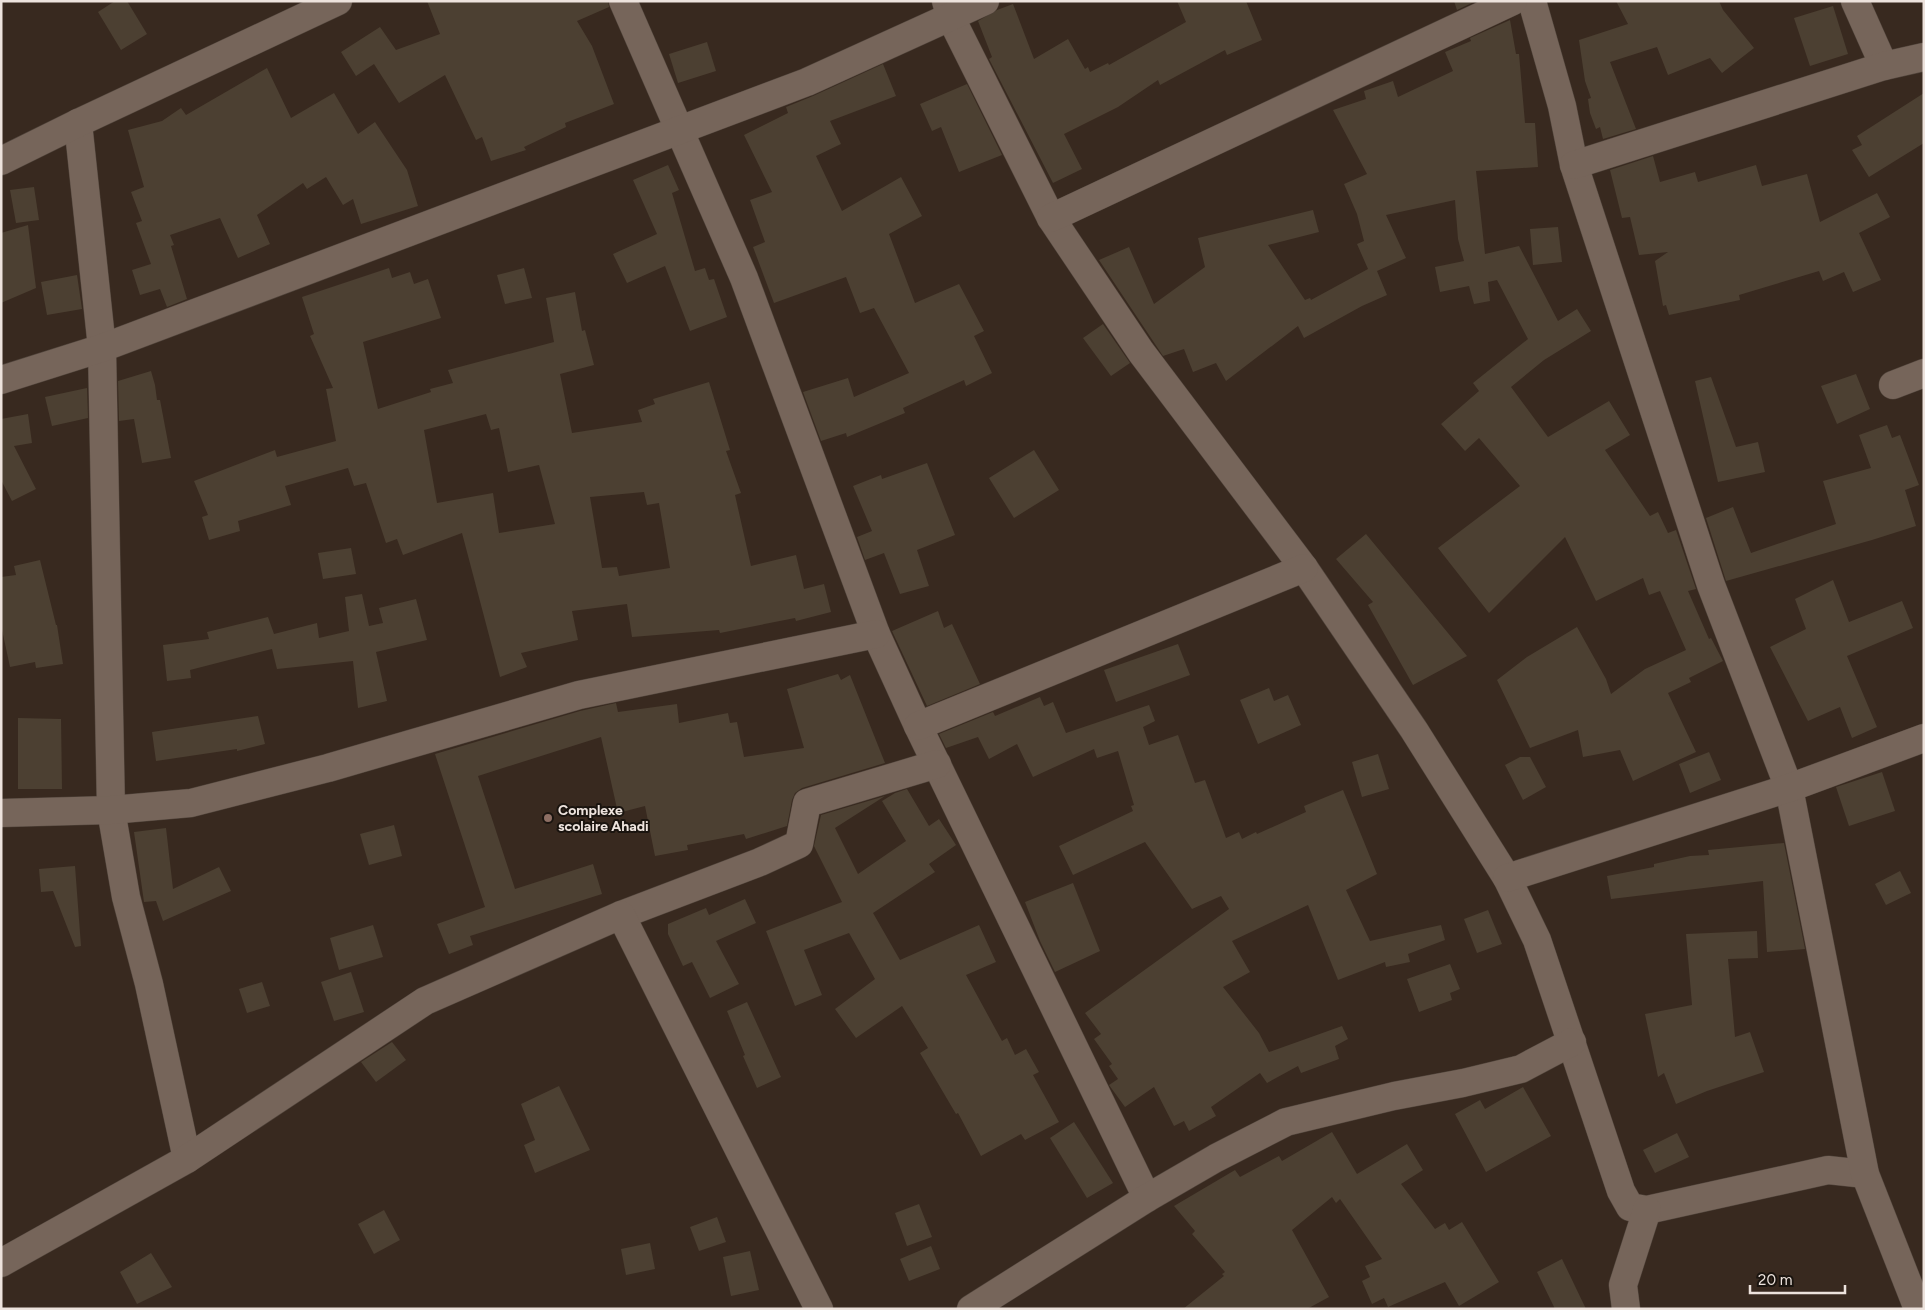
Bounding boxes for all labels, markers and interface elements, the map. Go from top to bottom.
place label: Complexe scolaire Ahadi [558,802,649,835]
marker: Complexe scolaire Ahadi [542,812,554,824]
scale bar [1750,1262,1845,1294]
text: 20 m [1758,1271,1792,1289]

